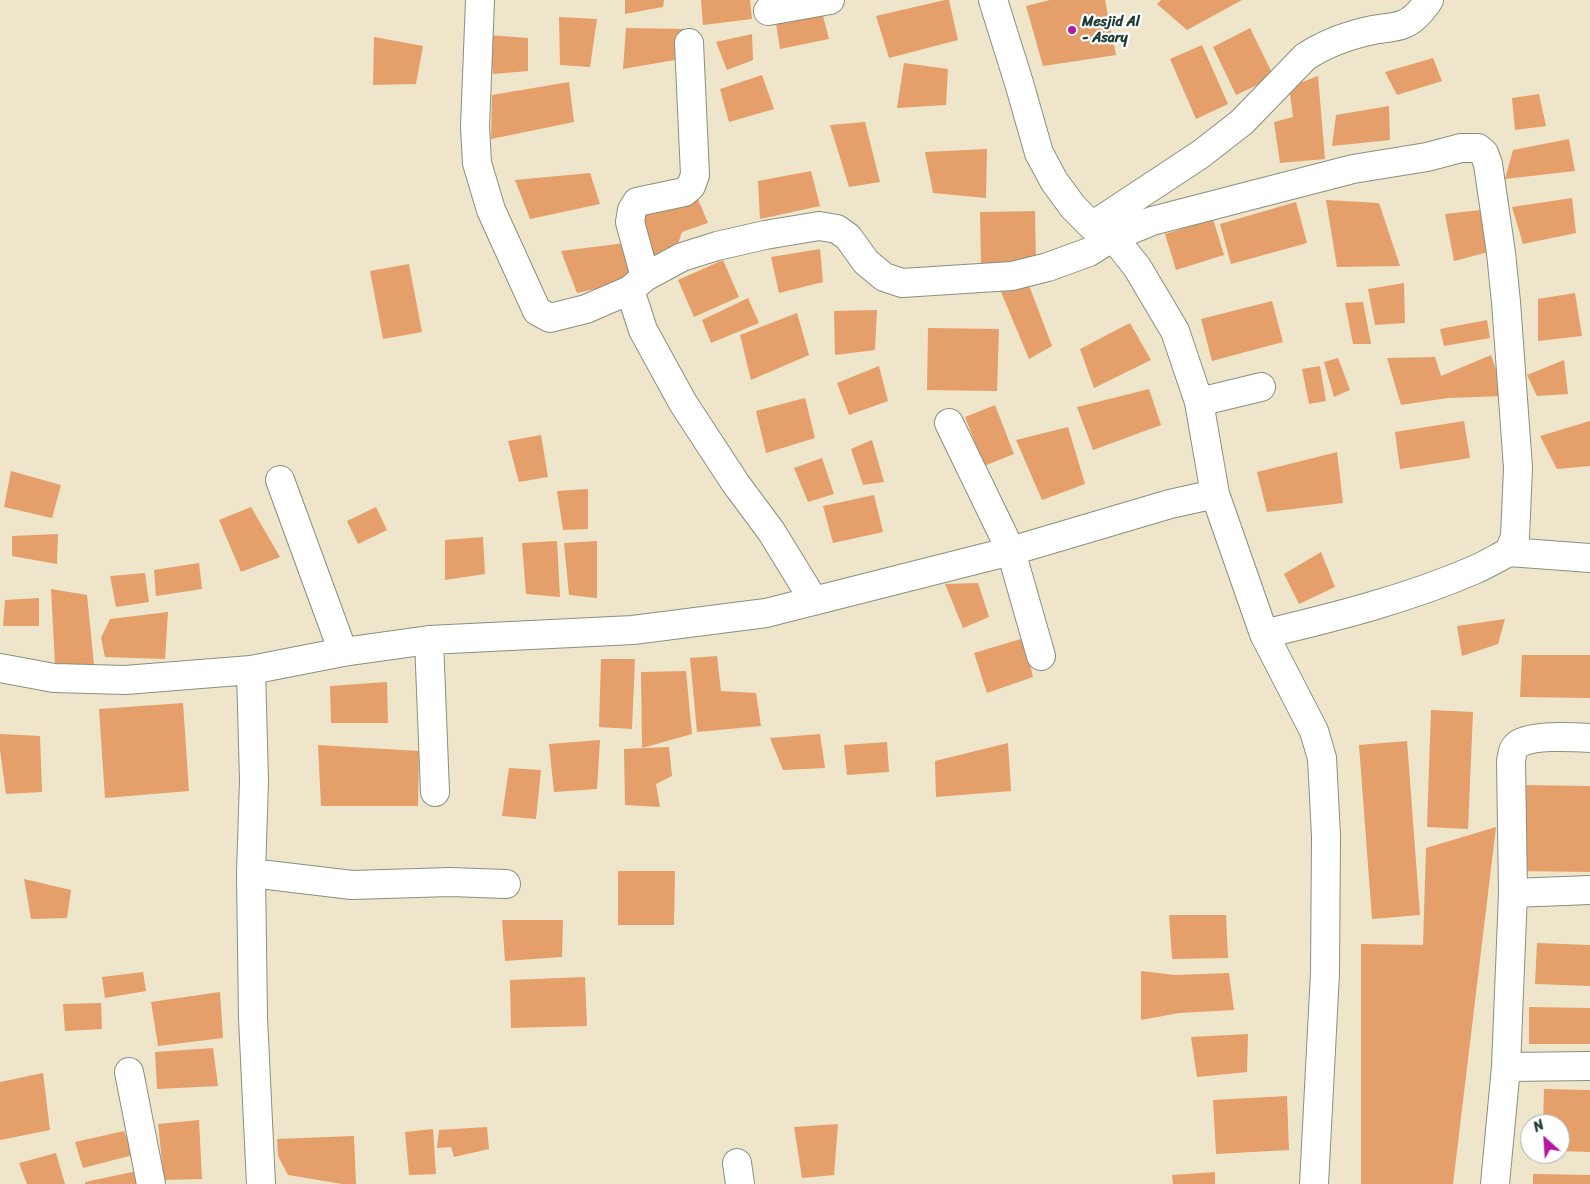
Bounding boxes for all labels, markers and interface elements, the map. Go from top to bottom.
place label: Mesjid Al - Asary [1082,14,1140,46]
marker: Mesjid Al - Asary [1066,24,1078,36]
text: N [1529,1113,1548,1139]
north arrow [1520,1114,1570,1164]

